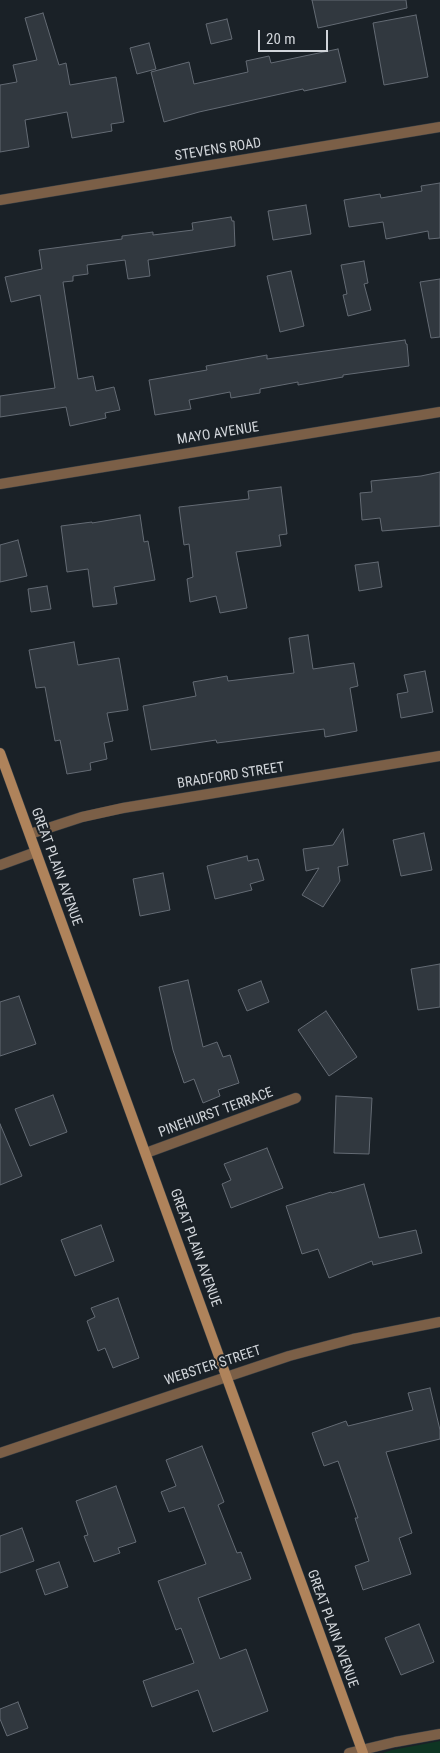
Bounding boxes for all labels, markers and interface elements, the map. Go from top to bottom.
scale bar [260,20,330,52]
text: 20 m [266,30,296,48]
street label: STEVENS ROAD [174,135,262,165]
street label: MAYO AVENUE [176,419,260,449]
street label: BRADFORD STREET [176,759,286,793]
street label: GREAT PLAIN AVENUE [27,806,85,928]
street label: PINEHURST TERRACE [156,1084,276,1142]
street label: GREAT PLAIN AVENUE [166,1187,224,1309]
street label: WEBSTER STREET [163,1342,263,1390]
street label: GREAT PLAIN AVENUE [303,1568,361,1690]

